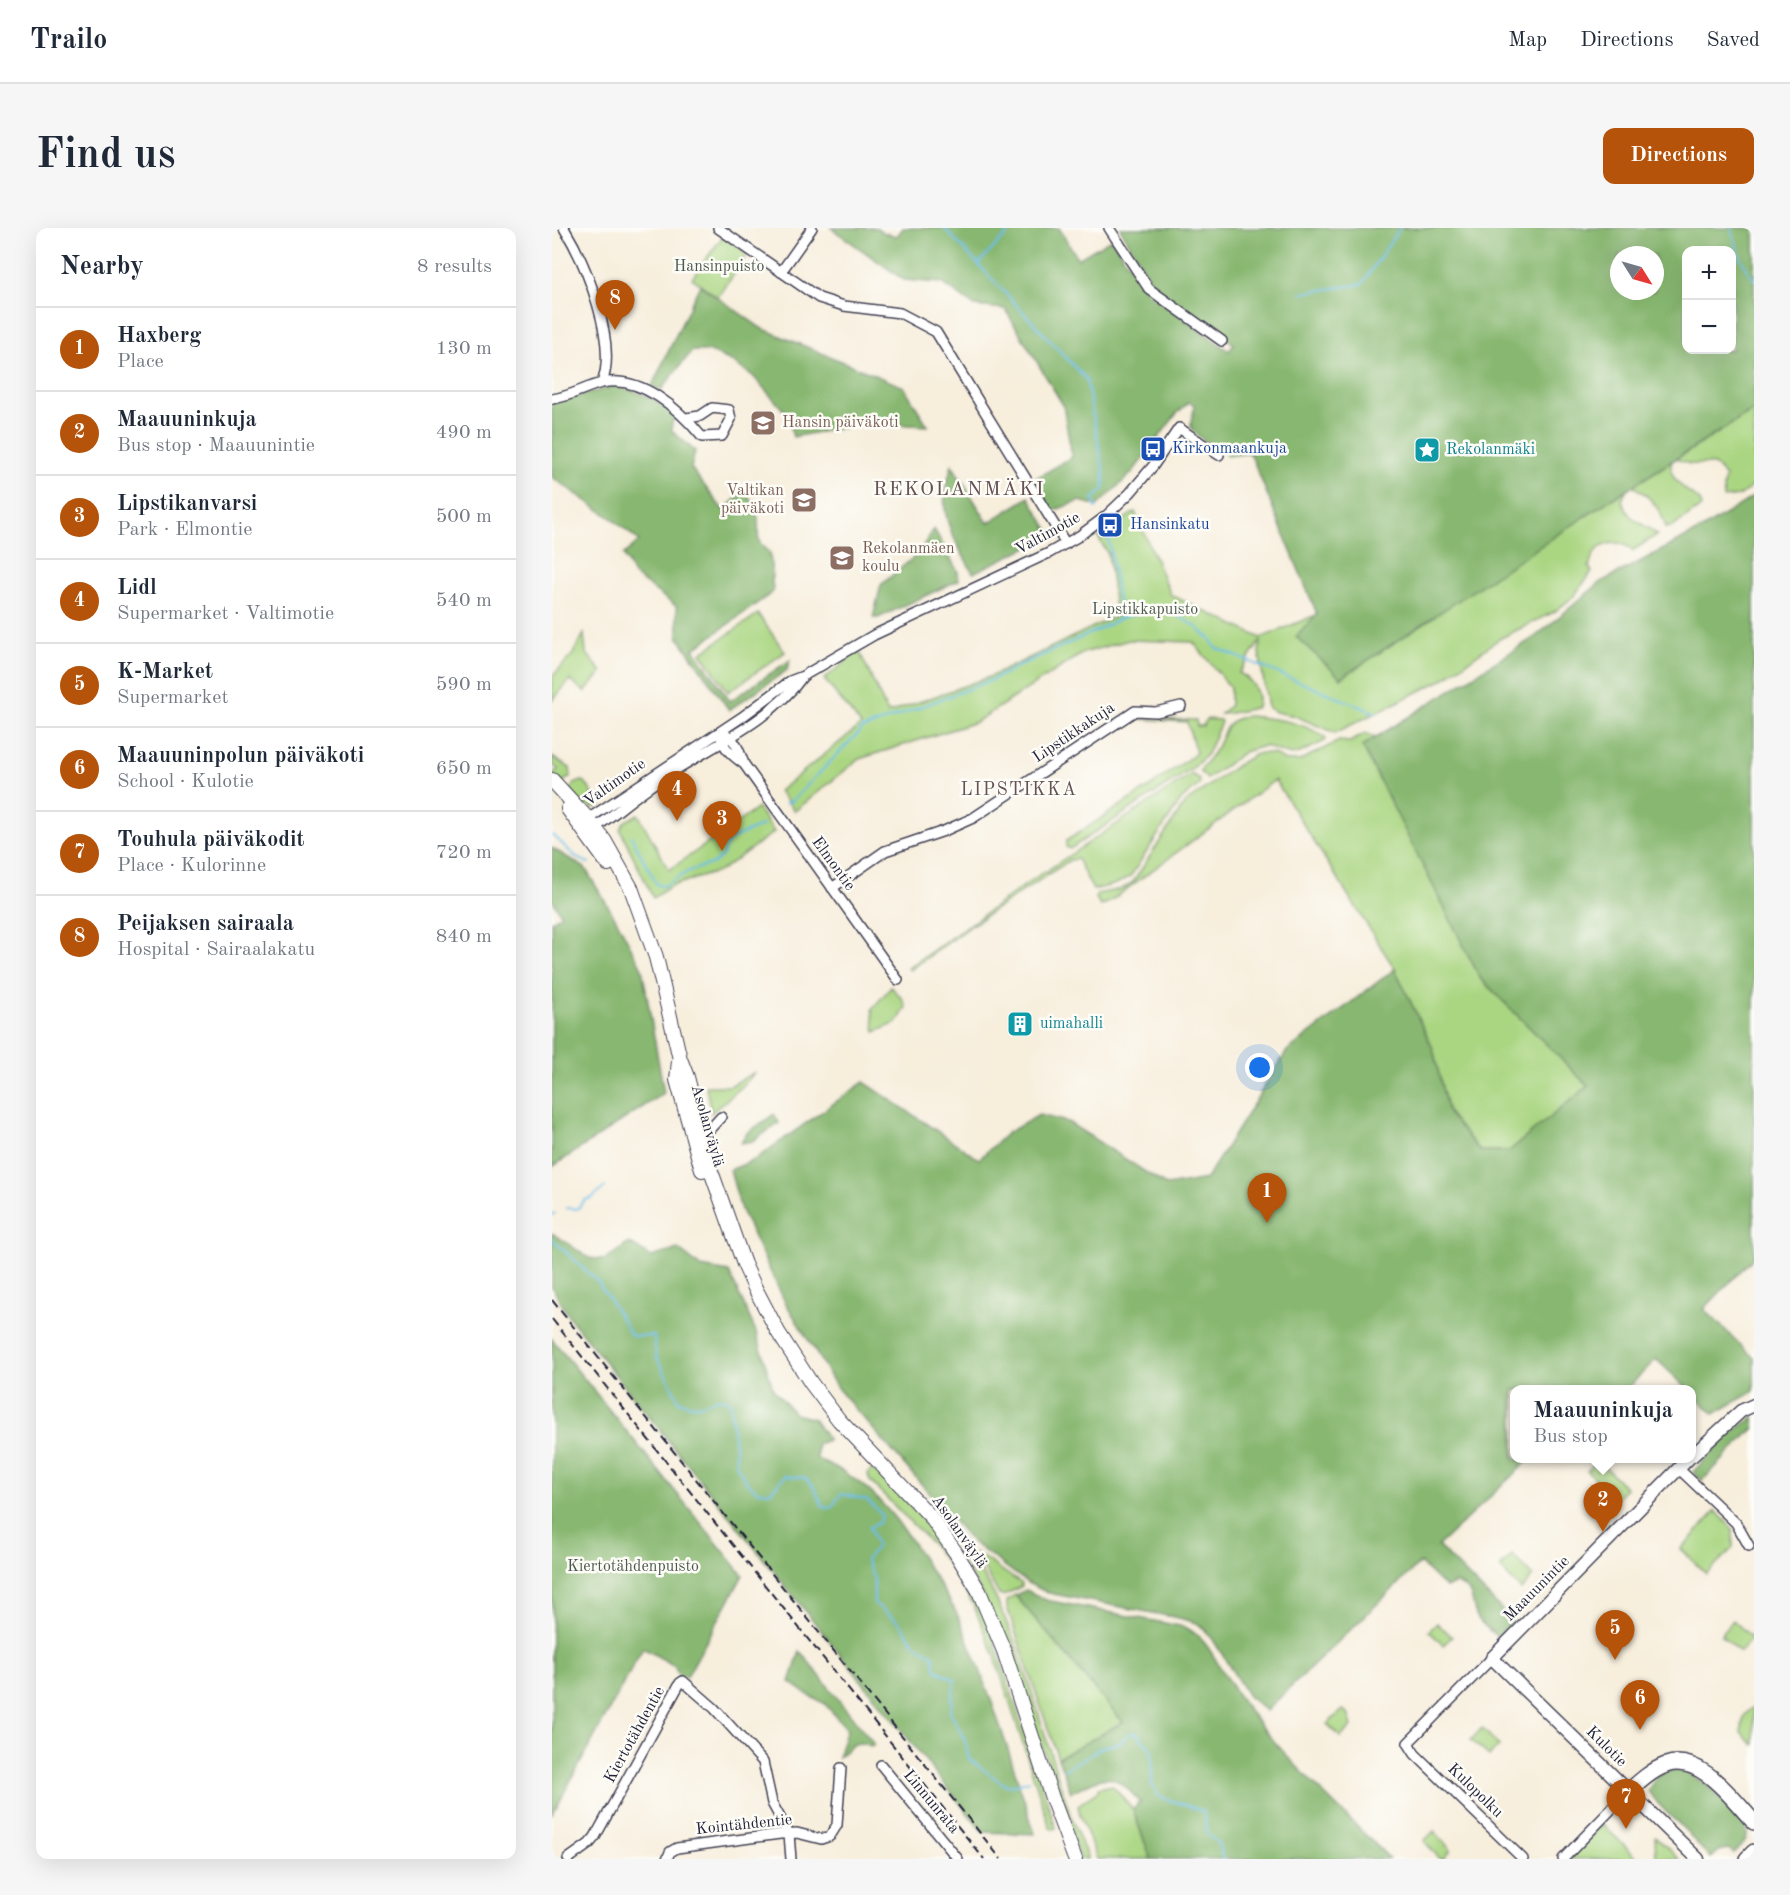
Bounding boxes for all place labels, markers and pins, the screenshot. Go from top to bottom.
pin: 8 [596,280,634,330]
school or university icon: Hansin päiväkoti [748,408,778,438]
place label: Hansin päiväkoti [782,415,899,431]
bus stop icon: Kirkonmaankuja [1138,434,1168,464]
place icon: Rekolanmäki [1412,435,1442,465]
place label: Kirkonmaankuja [1172,441,1287,457]
place label: Rekolanmäki [1446,442,1535,458]
place label: Valtikan päiväkoti [721,483,784,517]
school or university icon: Valtikan päiväkoti [789,485,819,515]
bus stop icon: Hansinkatu [1095,510,1125,540]
place label: Hansinkatu [1130,517,1210,533]
place label: Rekolanmäen koulu [862,541,955,575]
school or university icon: Rekolanmäen koulu [827,543,857,573]
pin: 4 [658,772,696,821]
pin: 3 [702,802,742,851]
building icon: uimahalli [1005,1009,1035,1039]
place label: uimahalli [1040,1016,1103,1032]
pin: 1 [1248,1174,1286,1223]
pin: 2 [1584,1482,1622,1532]
pin: 5 [1596,1610,1634,1660]
pin: 6 [1620,1680,1660,1730]
pin: 7 [1606,1780,1646,1829]

